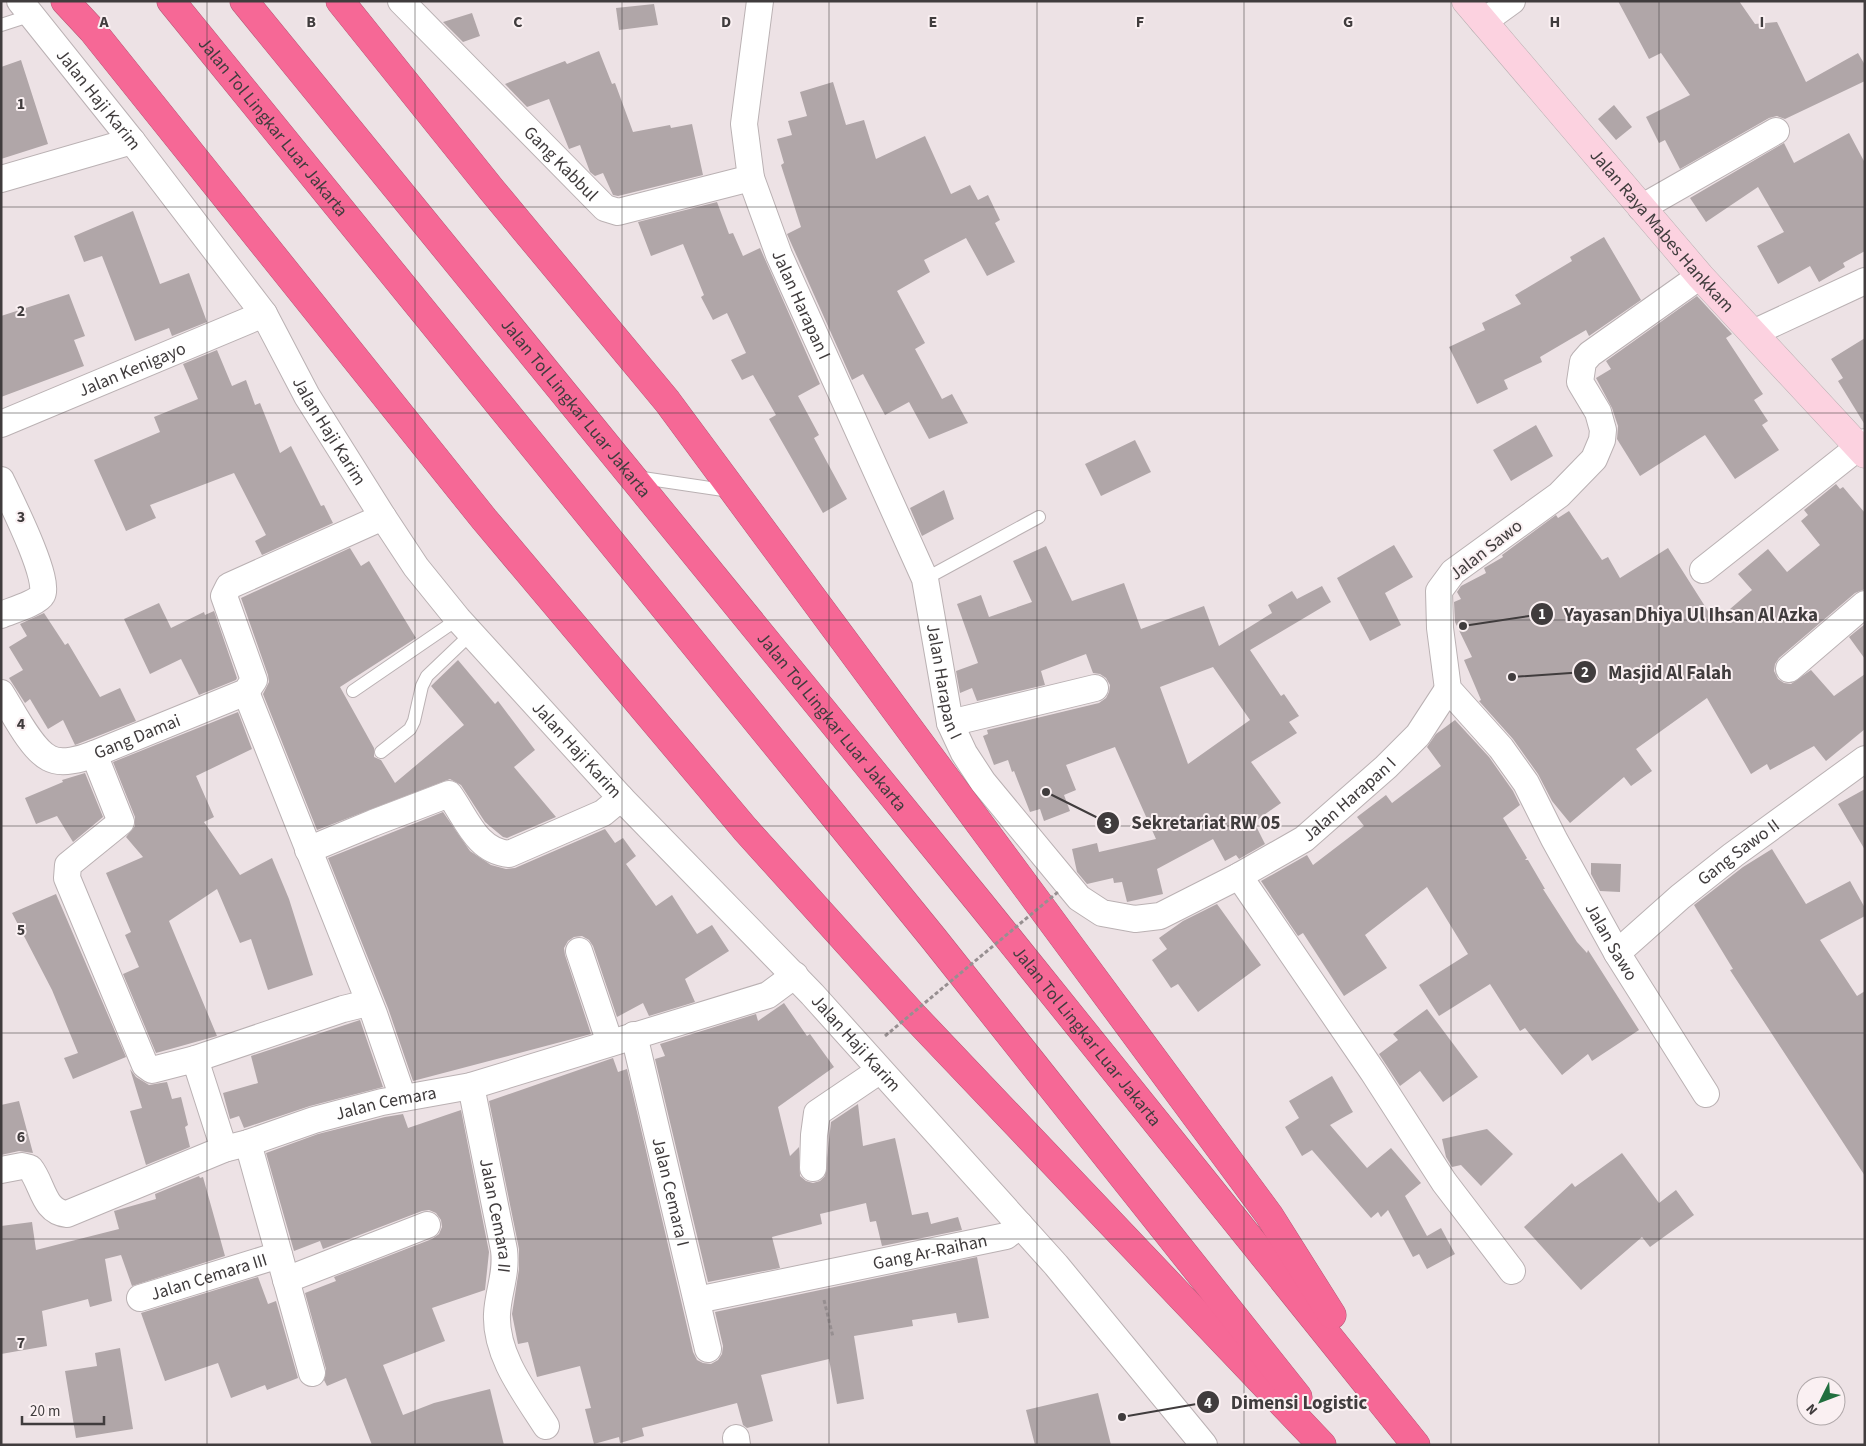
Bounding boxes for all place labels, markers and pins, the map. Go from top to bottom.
callout: Yayasan Dhiya Ul Ihsan Al Azka [1529,597,1828,631]
callout: Masjid Al Falah [1573,655,1742,689]
callout: Sekretariat RW 05 [1096,806,1290,840]
callout: Dimensi Logistic [1196,1385,1378,1419]

